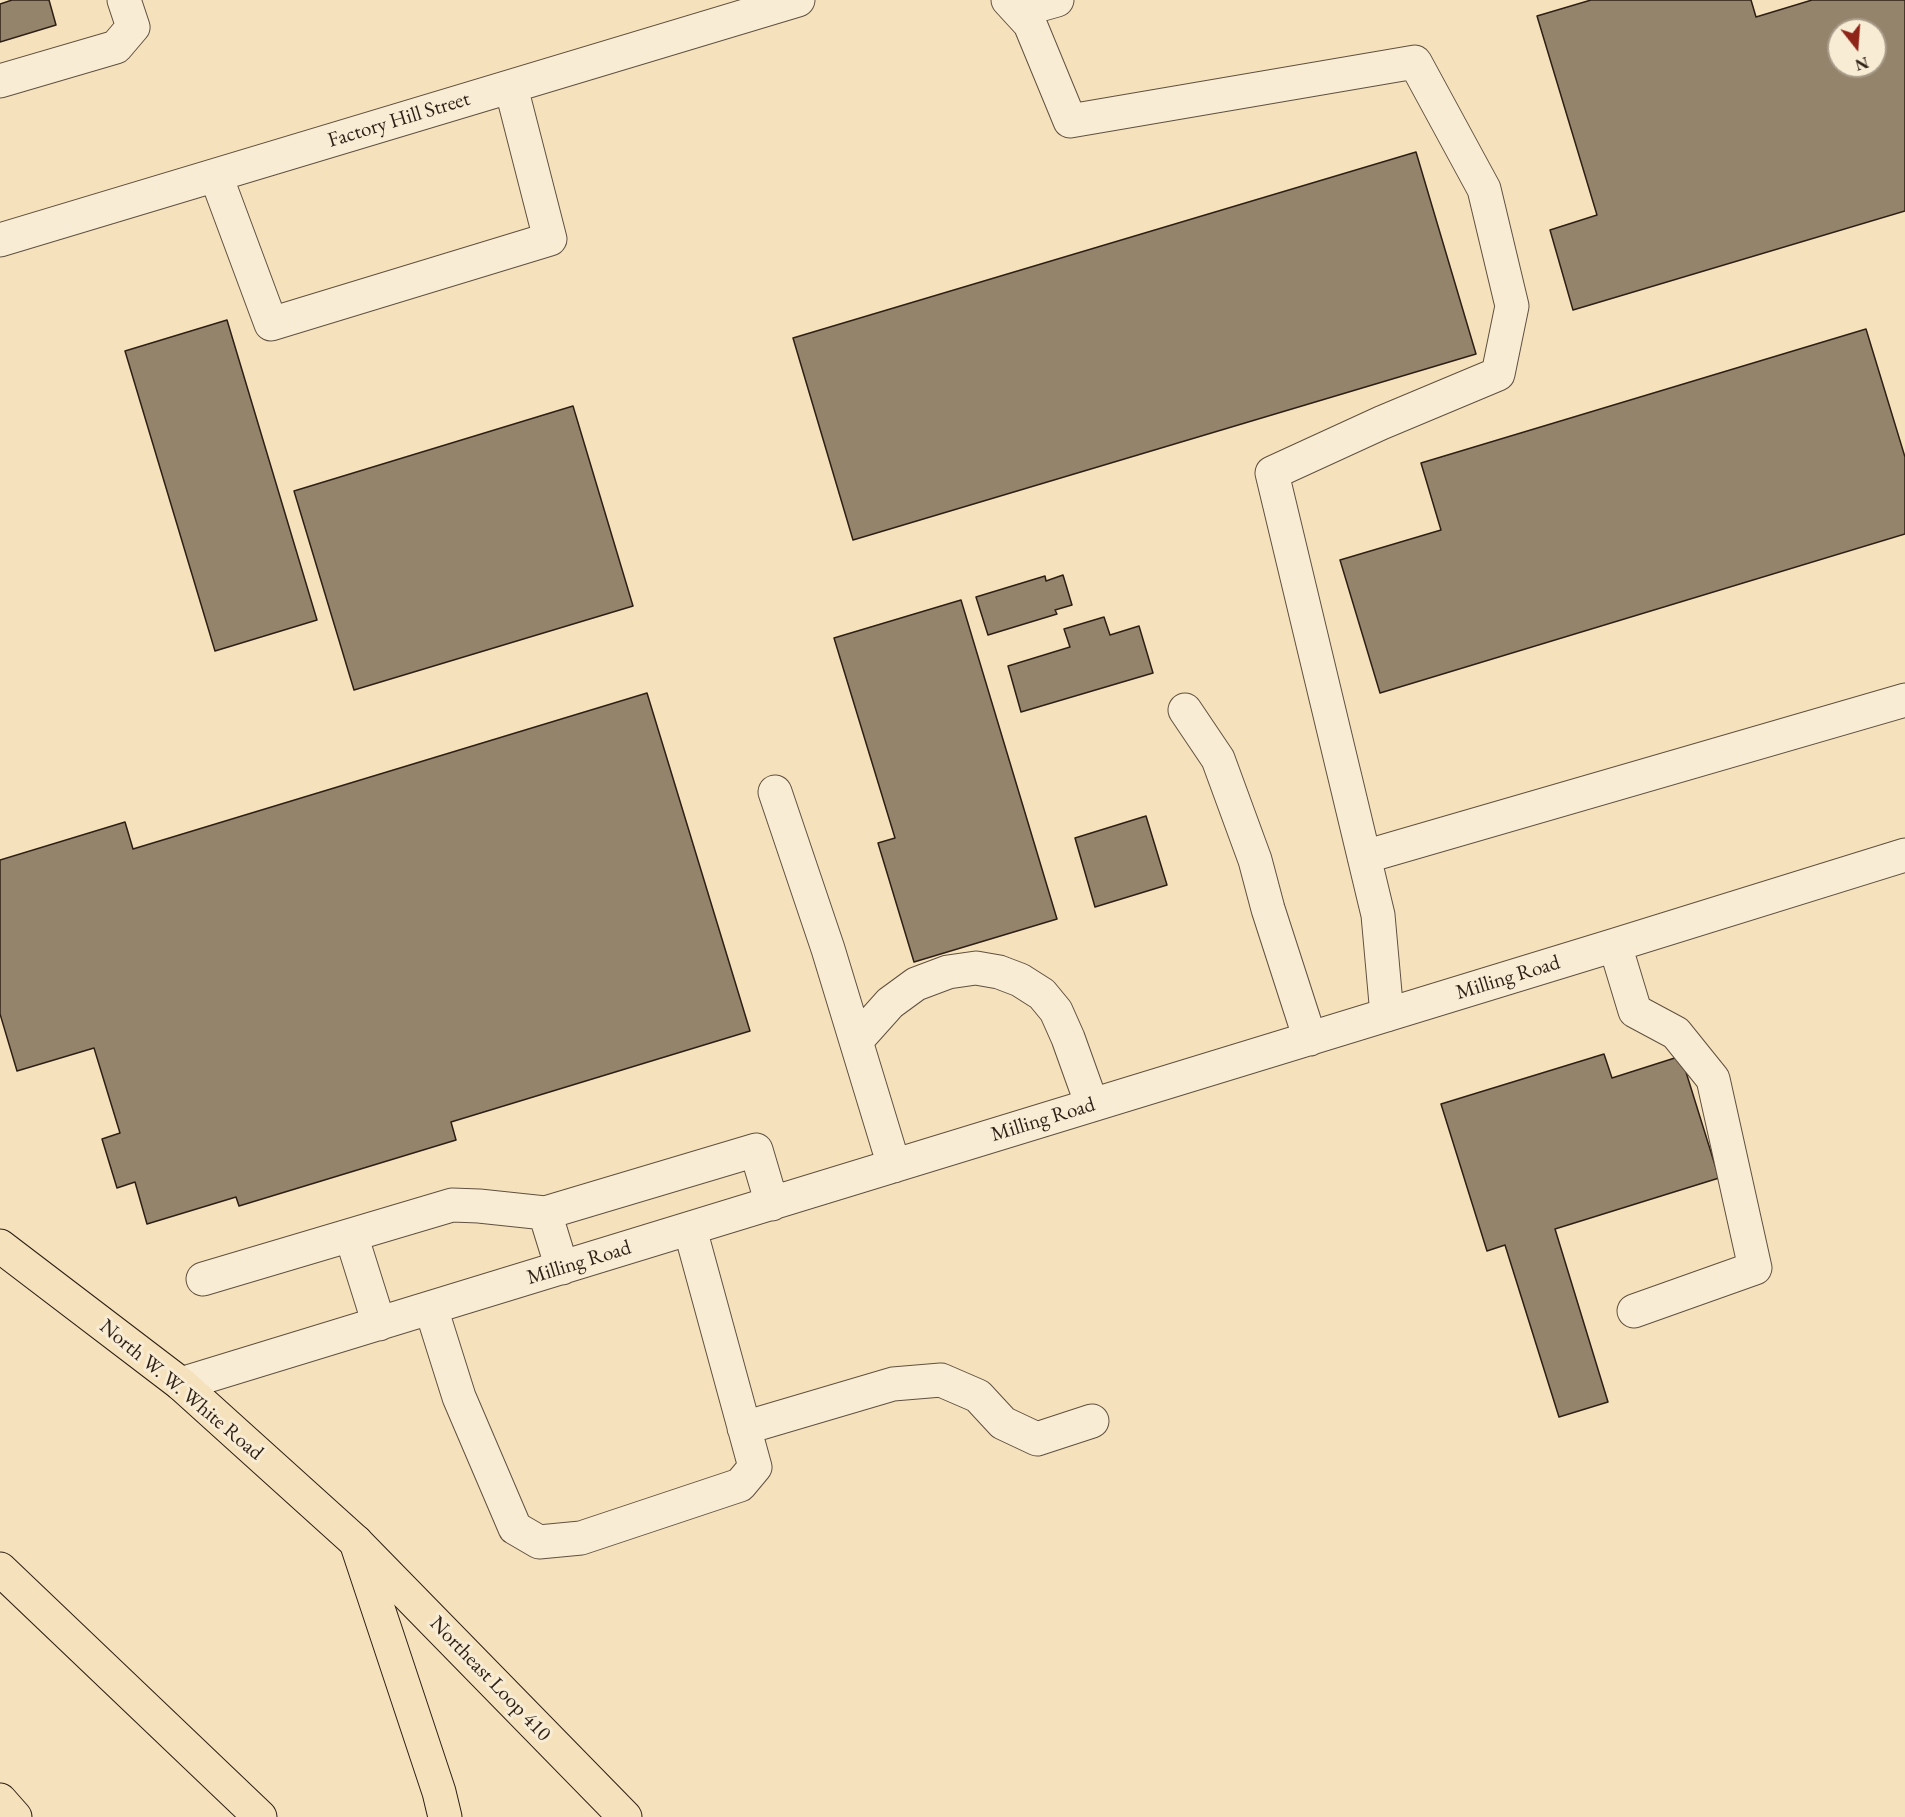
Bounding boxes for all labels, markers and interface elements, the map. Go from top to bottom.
north arrow [1827,18,1887,78]
text: N [1853,52,1871,76]
street label: Factory Hill Street [325,86,473,154]
street label: Milling Road [1453,950,1563,1006]
street label: Milling Road [988,1092,1098,1148]
street label: Milling Road [524,1235,634,1291]
street label: North W. W. White Road [94,1314,268,1466]
street label: Northeast Loop 410 [424,1611,556,1747]

